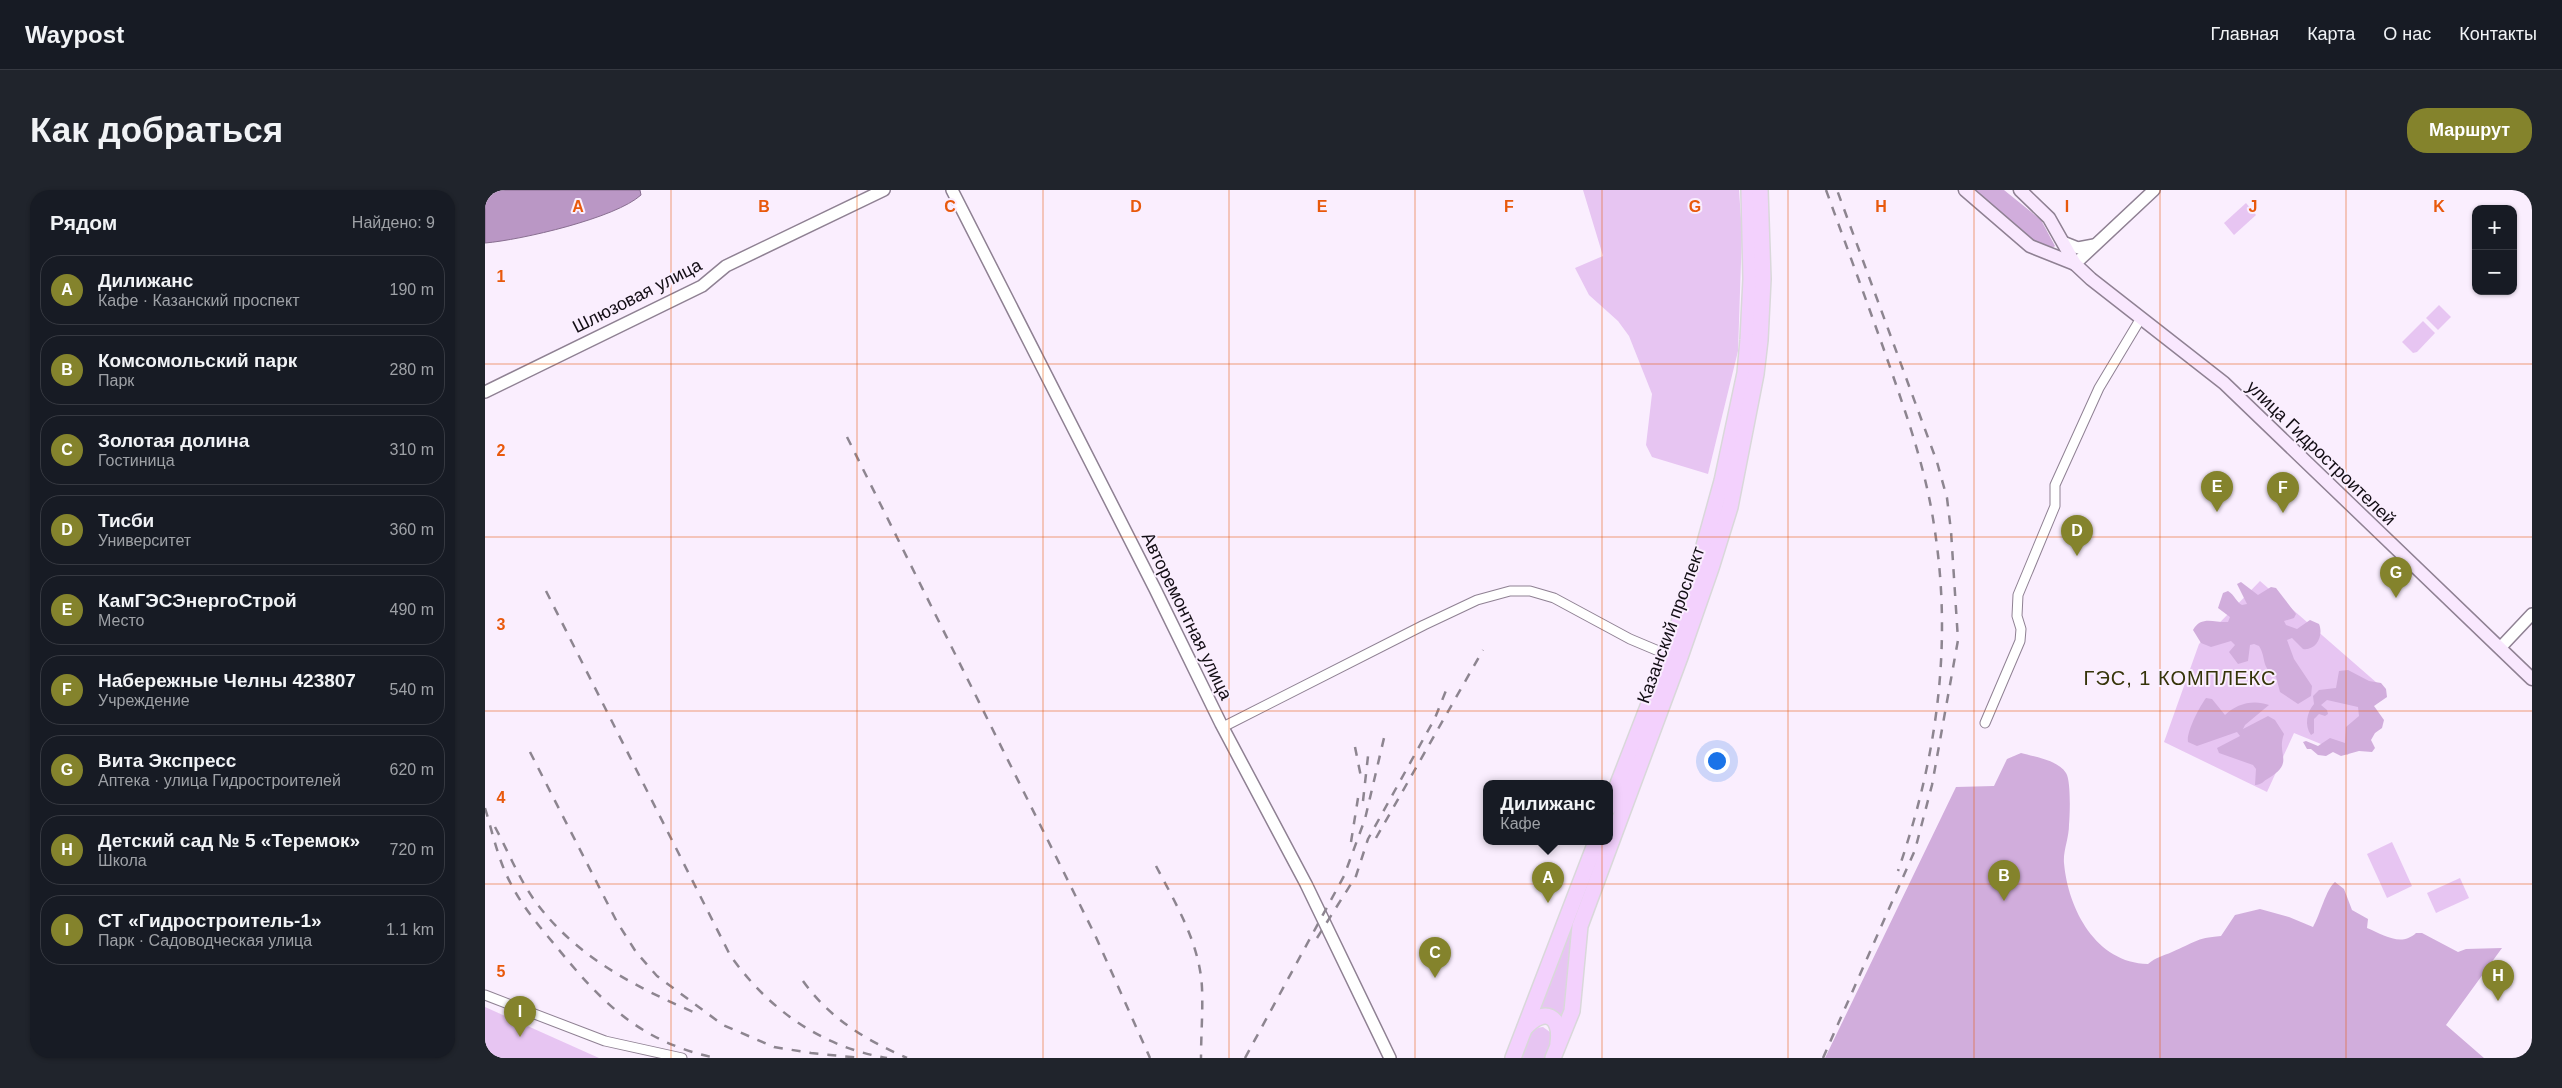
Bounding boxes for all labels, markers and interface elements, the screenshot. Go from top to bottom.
text: Waypost [25,21,124,48]
text: Главная [2211,24,2279,44]
text: Карта [2307,24,2355,44]
text: О нас [2383,24,2431,44]
text: Контакты [2459,24,2537,44]
button: Маршрут [2407,108,2532,153]
text: Как добраться [30,110,283,149]
text: A [572,198,584,215]
text: B [758,198,770,215]
text: C [944,198,956,215]
text: D [1130,198,1142,215]
text: E [1317,198,1328,215]
text: F [1504,198,1514,215]
text: G [1689,198,1701,215]
text: H [1875,198,1887,215]
text: I [2065,198,2069,215]
text: J [2249,198,2257,215]
text: K [2433,198,2445,215]
map controls [2472,205,2517,295]
button: + [2472,205,2517,250]
text: Рядом [50,211,117,234]
text: Найдено: 9 [352,214,435,231]
button: − [2472,250,2517,295]
street label: Шлюзовая улица [569,254,706,337]
text: 1 [497,268,506,285]
text: Дилижанс [98,270,193,291]
text: A [61,281,73,298]
text: 190 m [390,281,434,298]
text: Кафе · Казанский проспект [98,292,299,309]
text: Комсомольский парк [98,350,297,371]
text: B [61,361,73,378]
text: 280 m [390,361,434,378]
text: Парк [98,372,134,389]
street label: улица Гидростроителей [2242,377,2400,529]
text: Золотая долина [98,430,249,451]
text: C [61,441,73,458]
text: 310 m [390,441,434,458]
text: 2 [497,442,506,459]
text: Гостиница [98,452,175,469]
pin: E [2201,471,2233,512]
pin: F [2267,472,2299,513]
text: Тисби [98,510,154,531]
pin: D [2061,515,2093,556]
text: D [61,521,73,538]
text: 360 m [390,521,434,538]
street label: Авторемонтная улица [1138,529,1237,704]
text: Университет [98,532,191,549]
street label: Казанский проспект [1633,544,1709,706]
pin: G [2380,557,2412,598]
text: КамГЭСЭнергоСтрой [98,590,297,611]
text: E [62,601,72,618]
text: 490 m [390,601,434,618]
text: Место [98,612,144,629]
text: 3 [497,616,506,633]
district label: ГЭС, 1 КОМПЛЕКС [2084,667,2276,689]
text: Набережные Челны 423807 [98,670,356,691]
text: F [62,681,72,698]
text: 540 m [390,681,434,698]
text: Учреждение [98,692,190,709]
your location [1704,748,1730,774]
text: Вита Экспресс [98,750,236,771]
text: G [61,761,73,778]
text: 620 m [390,761,434,778]
text: Аптека · улица Гидростроителей [98,772,341,789]
popup [1483,780,1613,845]
text: 4 [497,789,506,806]
text: Дилижанс [1500,793,1596,814]
text: Кафе [1500,815,1541,832]
text: Детский сад № 5 «Теремок» [98,830,360,851]
text: H [61,841,73,858]
text: 720 m [390,841,434,858]
text: Школа [98,852,147,869]
pin: B [1988,860,2020,901]
pin: A [1532,862,1564,903]
text: СТ «Гидростроитель-1» [98,910,322,931]
text: I [65,921,69,938]
text: 1.1 km [386,921,434,938]
text: Парк · Садоводческая улица [98,932,312,949]
pin: C [1419,937,1451,978]
pin: H [2482,960,2514,1001]
text: 5 [497,963,506,980]
pin: I [504,996,536,1037]

